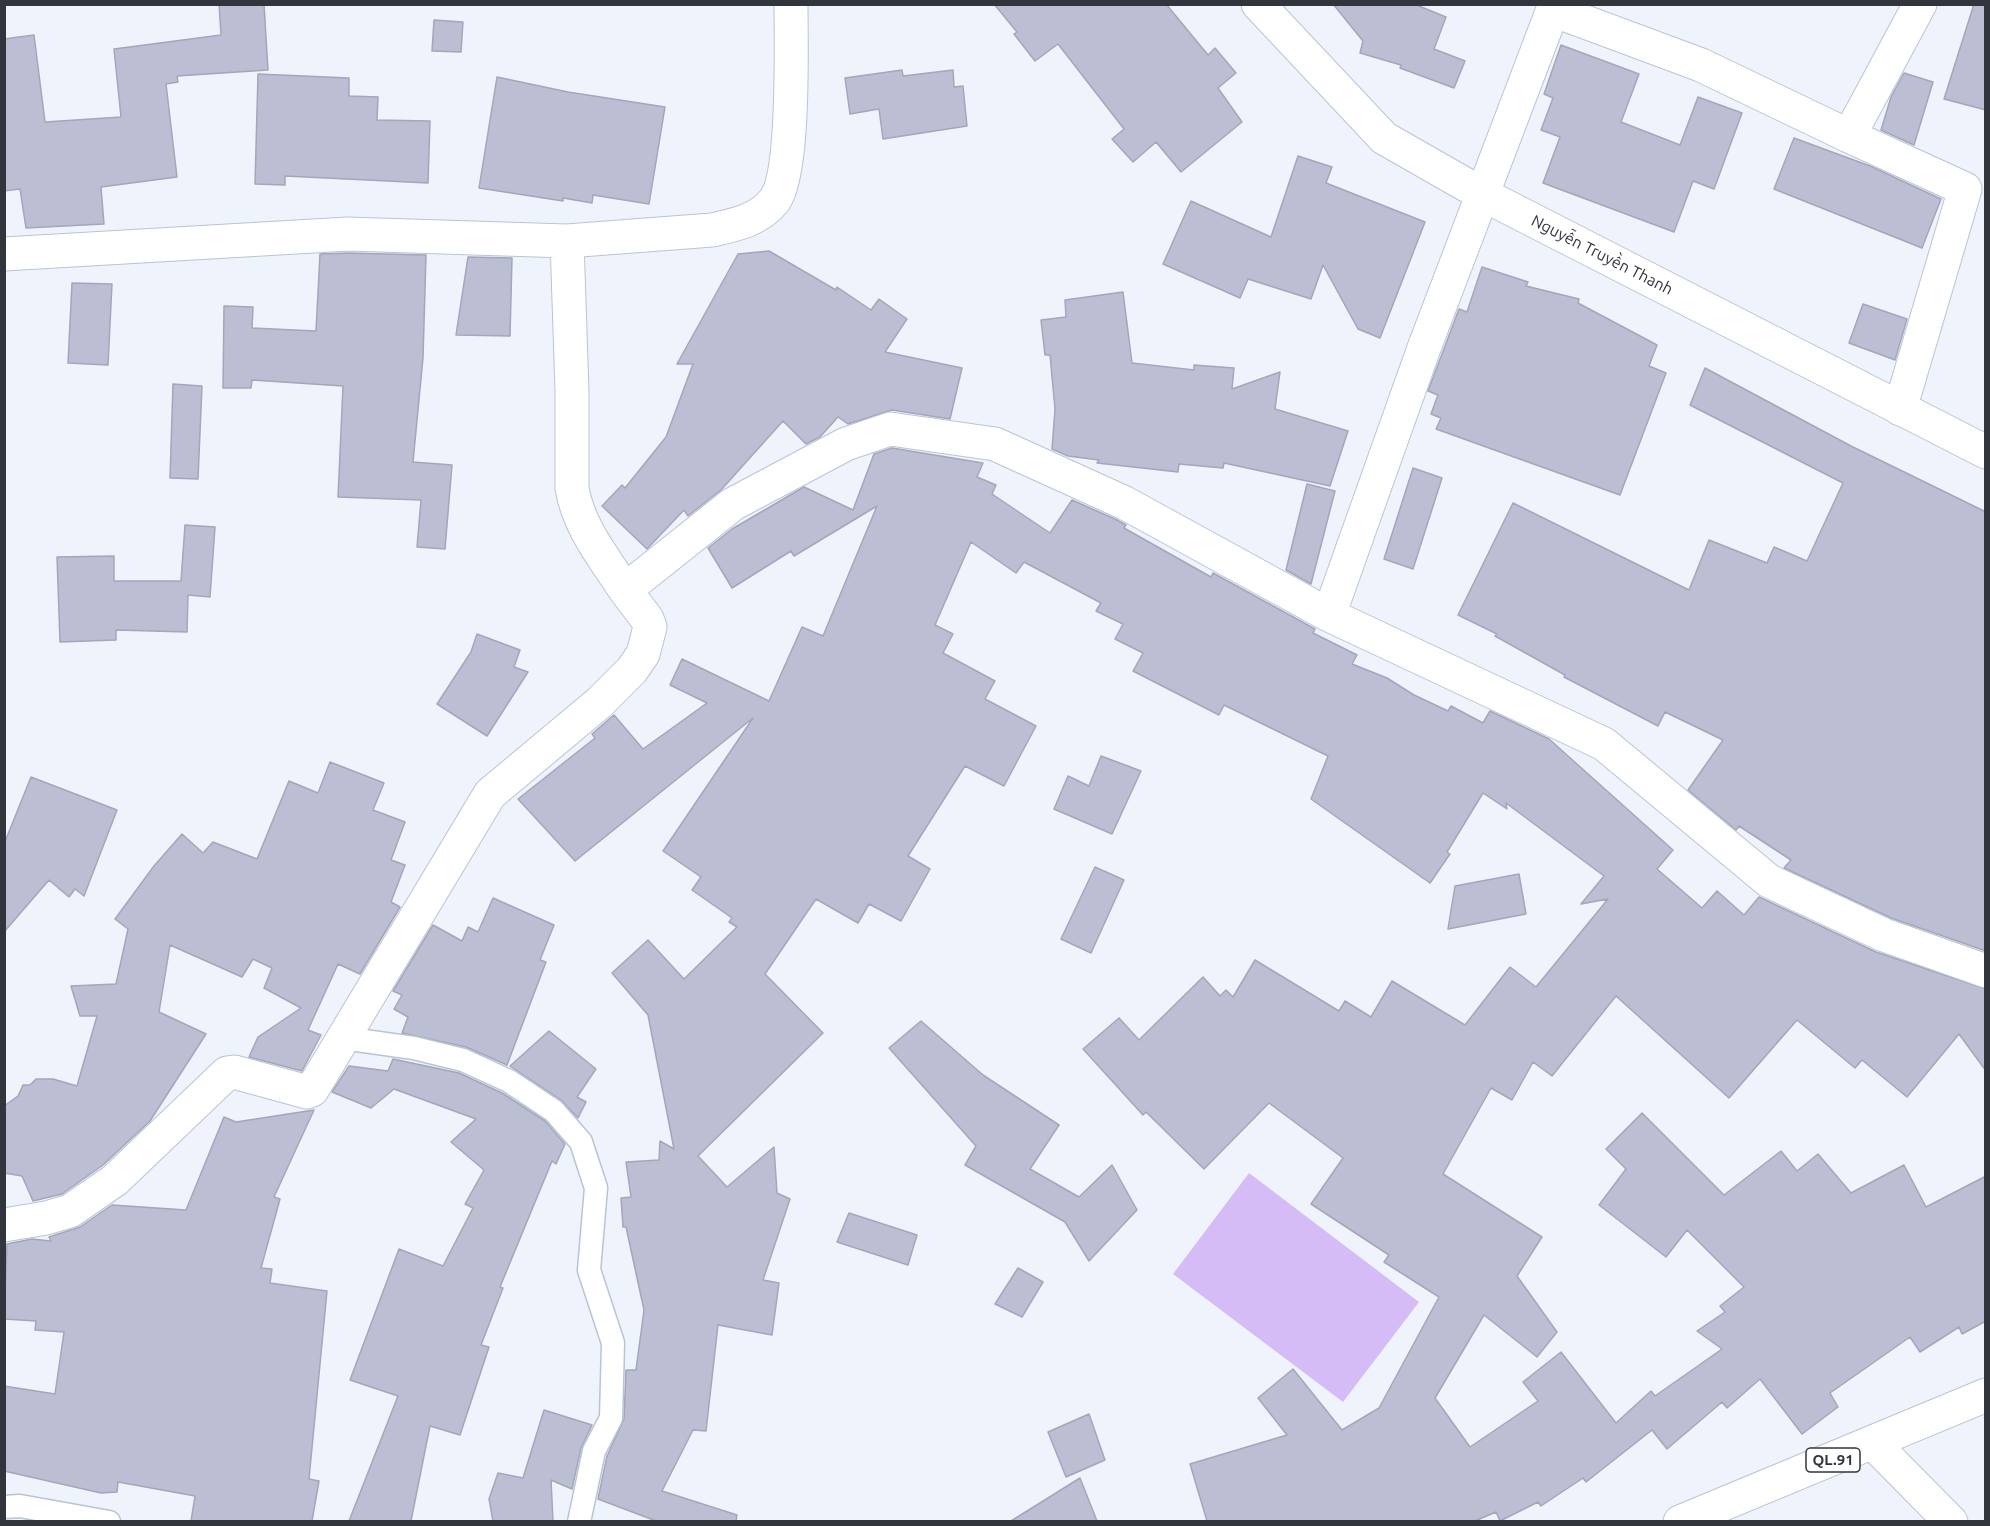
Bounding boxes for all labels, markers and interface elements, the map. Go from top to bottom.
street label: Nguyễn Truyền Thanh [1528,211,1676,299]
road number: QL.91 [1806,1448,1860,1472]

